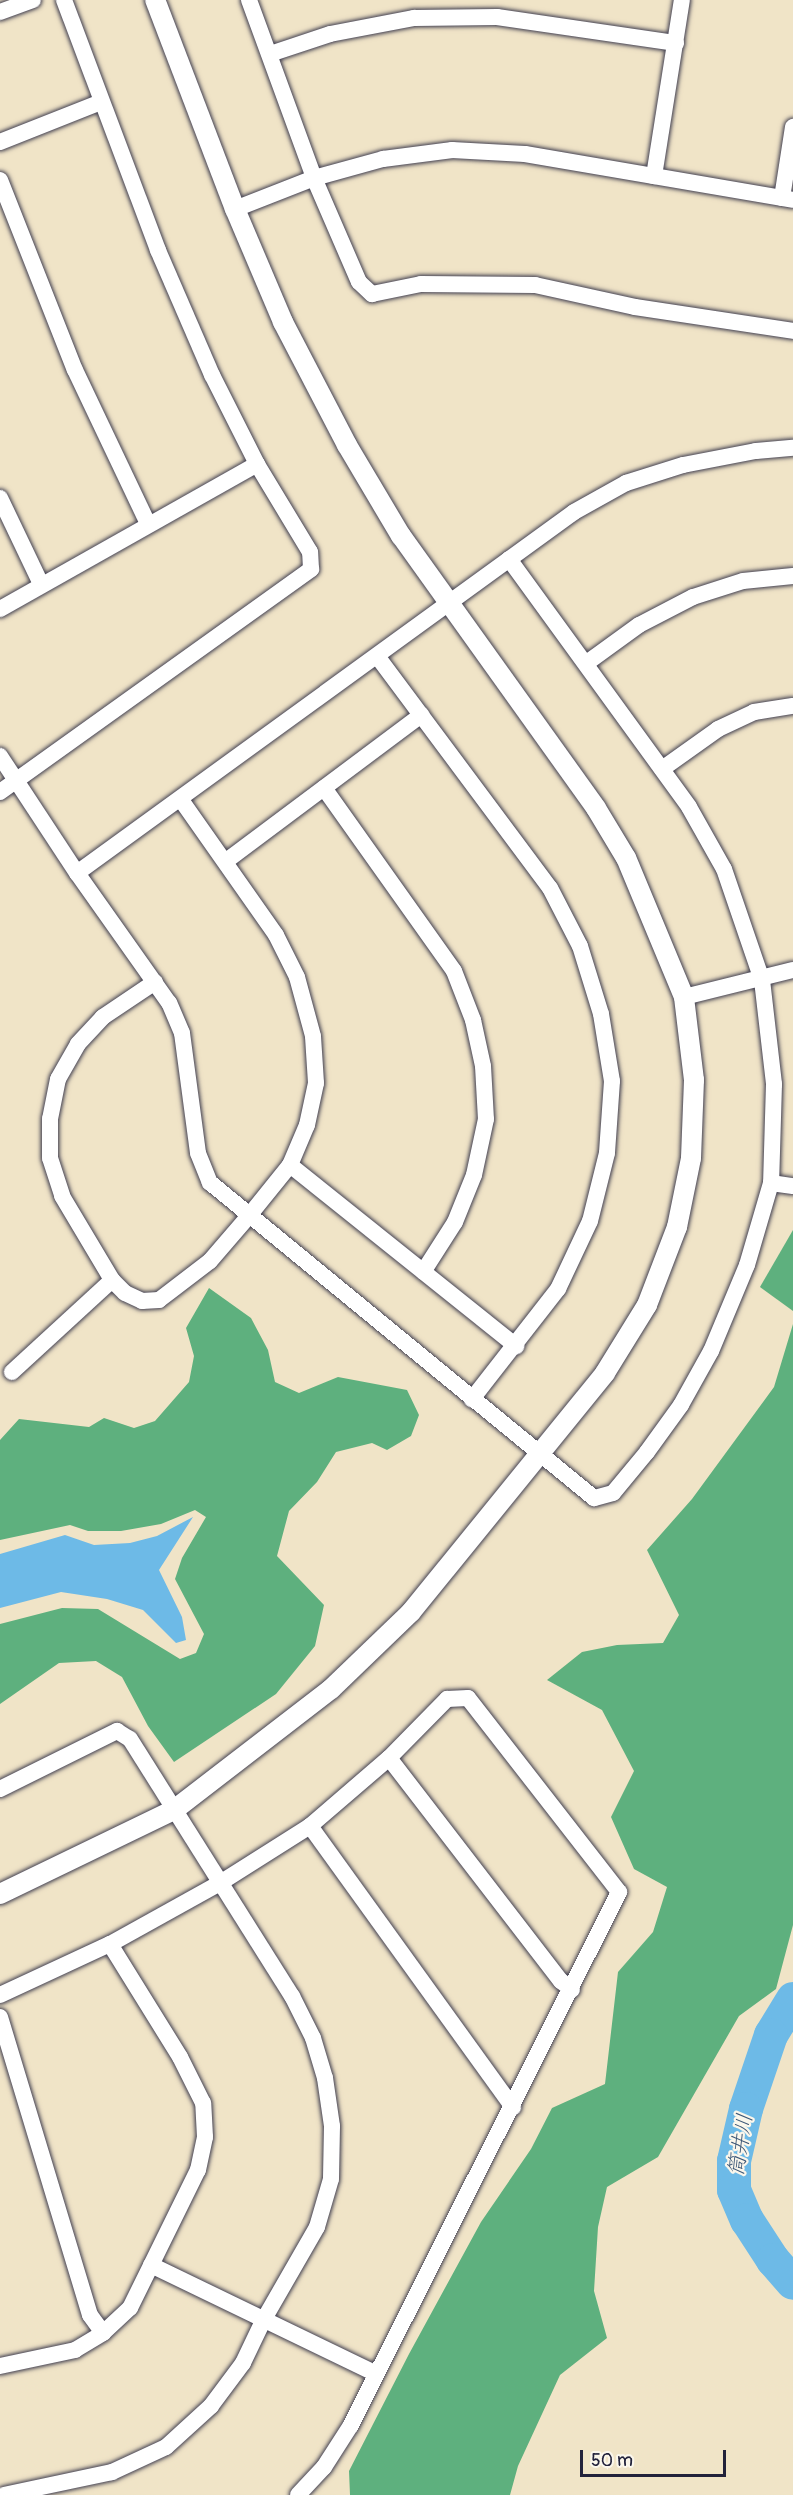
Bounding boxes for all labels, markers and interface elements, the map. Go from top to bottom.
water label: 筒井川 [724,2112,758,2178]
scale bar [583,2438,728,2476]
text: 50 m [591,2449,633,2472]

